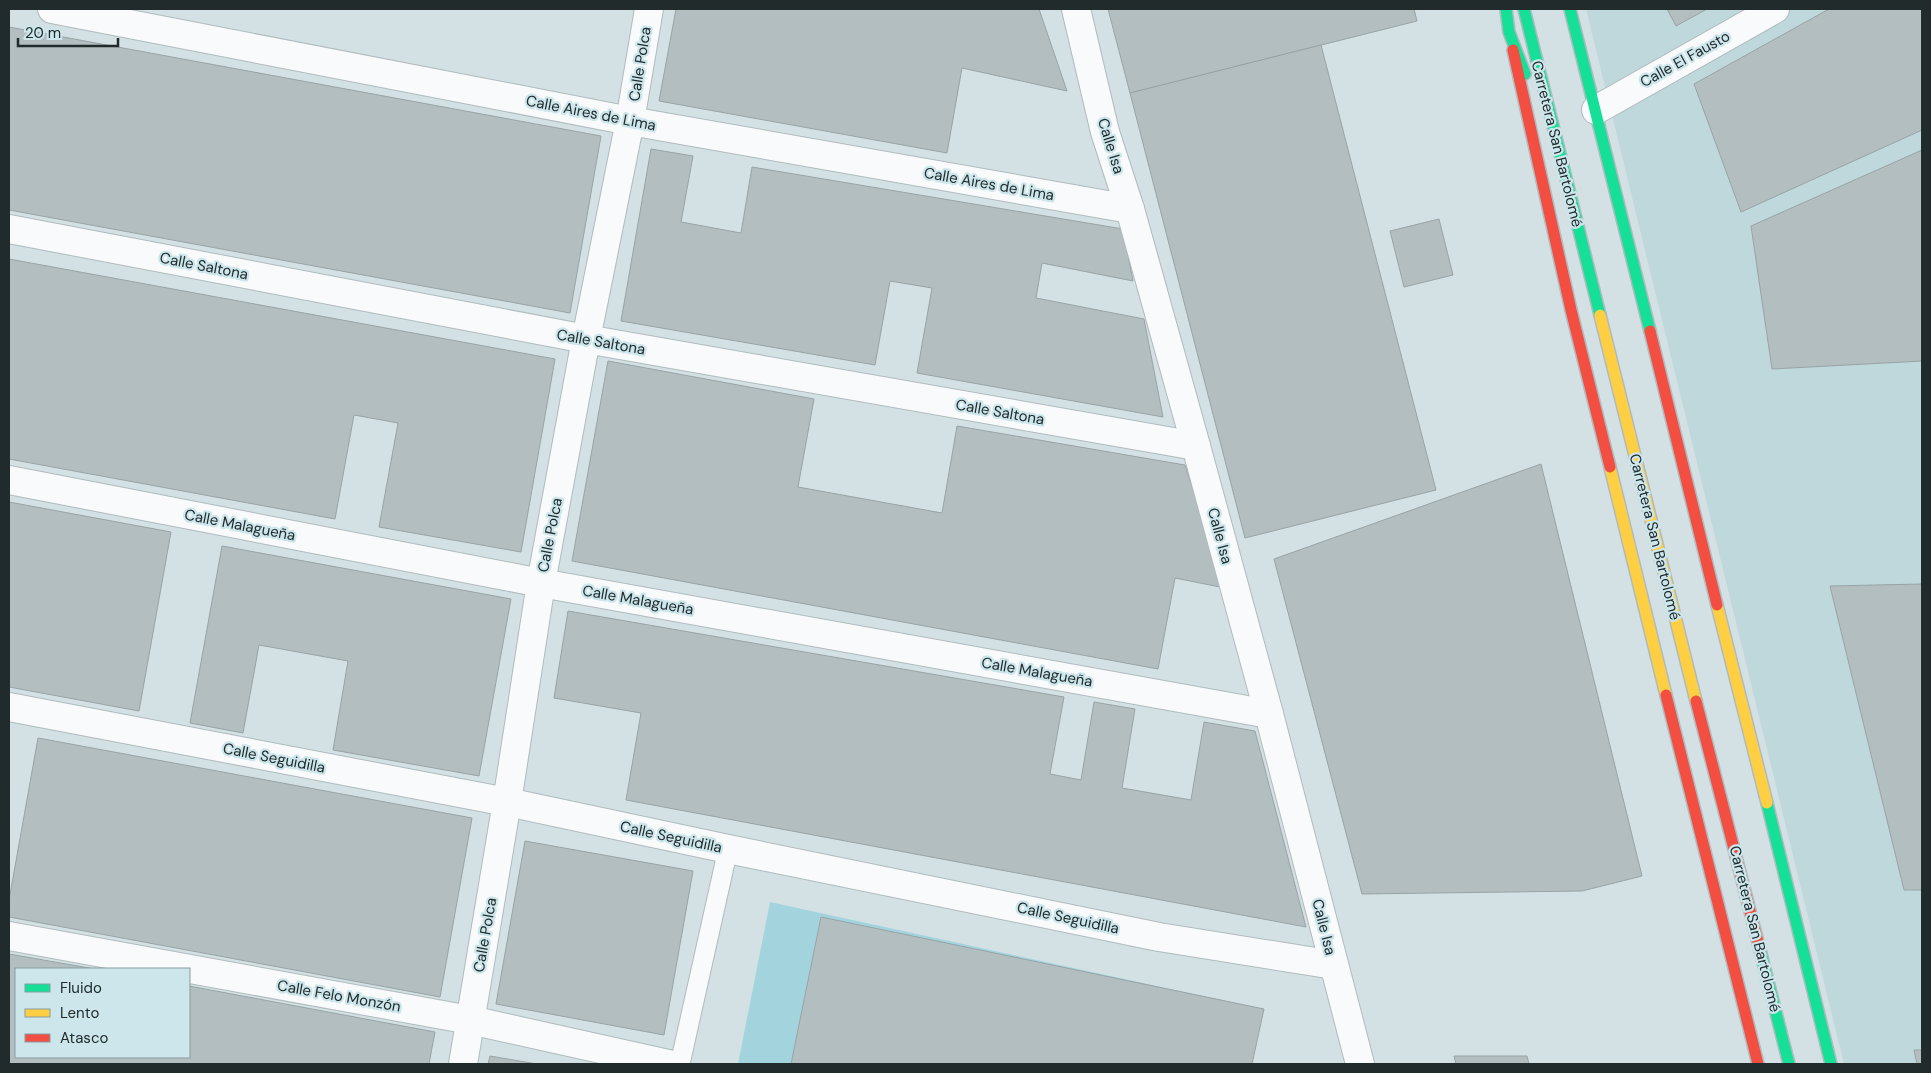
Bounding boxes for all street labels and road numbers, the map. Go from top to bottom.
street label: Calle Polca [624,25,656,103]
street label: Calle El Fausto [1636,26,1734,92]
street label: Carretera San Bartolomé [1527,59,1587,229]
street label: Calle Aires de Lima [524,91,658,135]
street label: Calle Isa [1093,116,1129,176]
street label: Calle Aires de Lima [922,163,1056,205]
street label: Calle Saltona [158,248,250,284]
street label: Calle Saltona [555,324,647,360]
street label: Calle Saltona [954,394,1046,430]
street label: Carretera San Bartolomé [1625,452,1685,622]
street label: Calle Polca [533,496,567,574]
street label: Calle Malagueña [183,504,297,546]
street label: Calle Isa [1203,506,1237,566]
street label: Calle Malagueña [581,580,695,620]
street label: Calle Malagueña [980,652,1094,692]
street label: Calle Seguidilla [221,738,327,778]
street label: Calle Seguidilla [618,816,724,858]
street label: Carretera San Bartolomé [1725,844,1785,1014]
street label: Calle Polca [469,896,501,974]
street label: Calle Seguidilla [1015,897,1121,939]
street label: Calle Isa [1307,897,1341,957]
street label: Calle Felo Monzón [276,975,402,1017]

